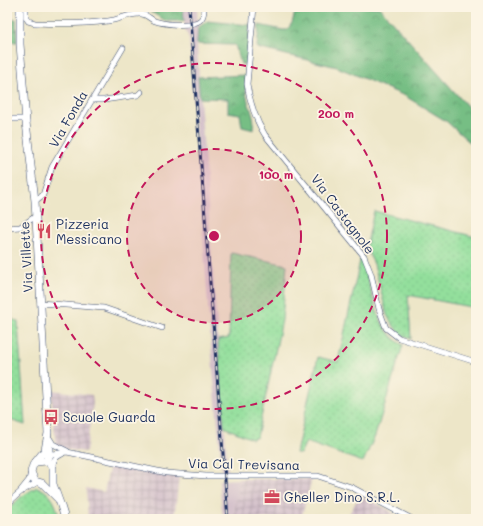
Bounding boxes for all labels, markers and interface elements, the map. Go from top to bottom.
street label: Via Fonda [44,87,91,150]
text: 200 m [318,105,354,121]
text: 100 m [259,166,293,182]
street label: Via Castagnole [308,170,379,257]
place label: Pizzeria Messicano [56,215,122,247]
street label: Via Villette [15,221,36,293]
restaurant icon: Pizzeria Messicano [35,222,53,240]
centre of rings [207,229,221,243]
bus stop icon: Scuole Guarda [42,408,60,426]
place label: Scuole Guarda [63,408,156,425]
street label: Via Cal Trevisana [188,454,300,473]
office icon: Gheller Dino S.R.L. [263,488,281,506]
place label: Gheller Dino S.R.L. [284,488,400,505]

